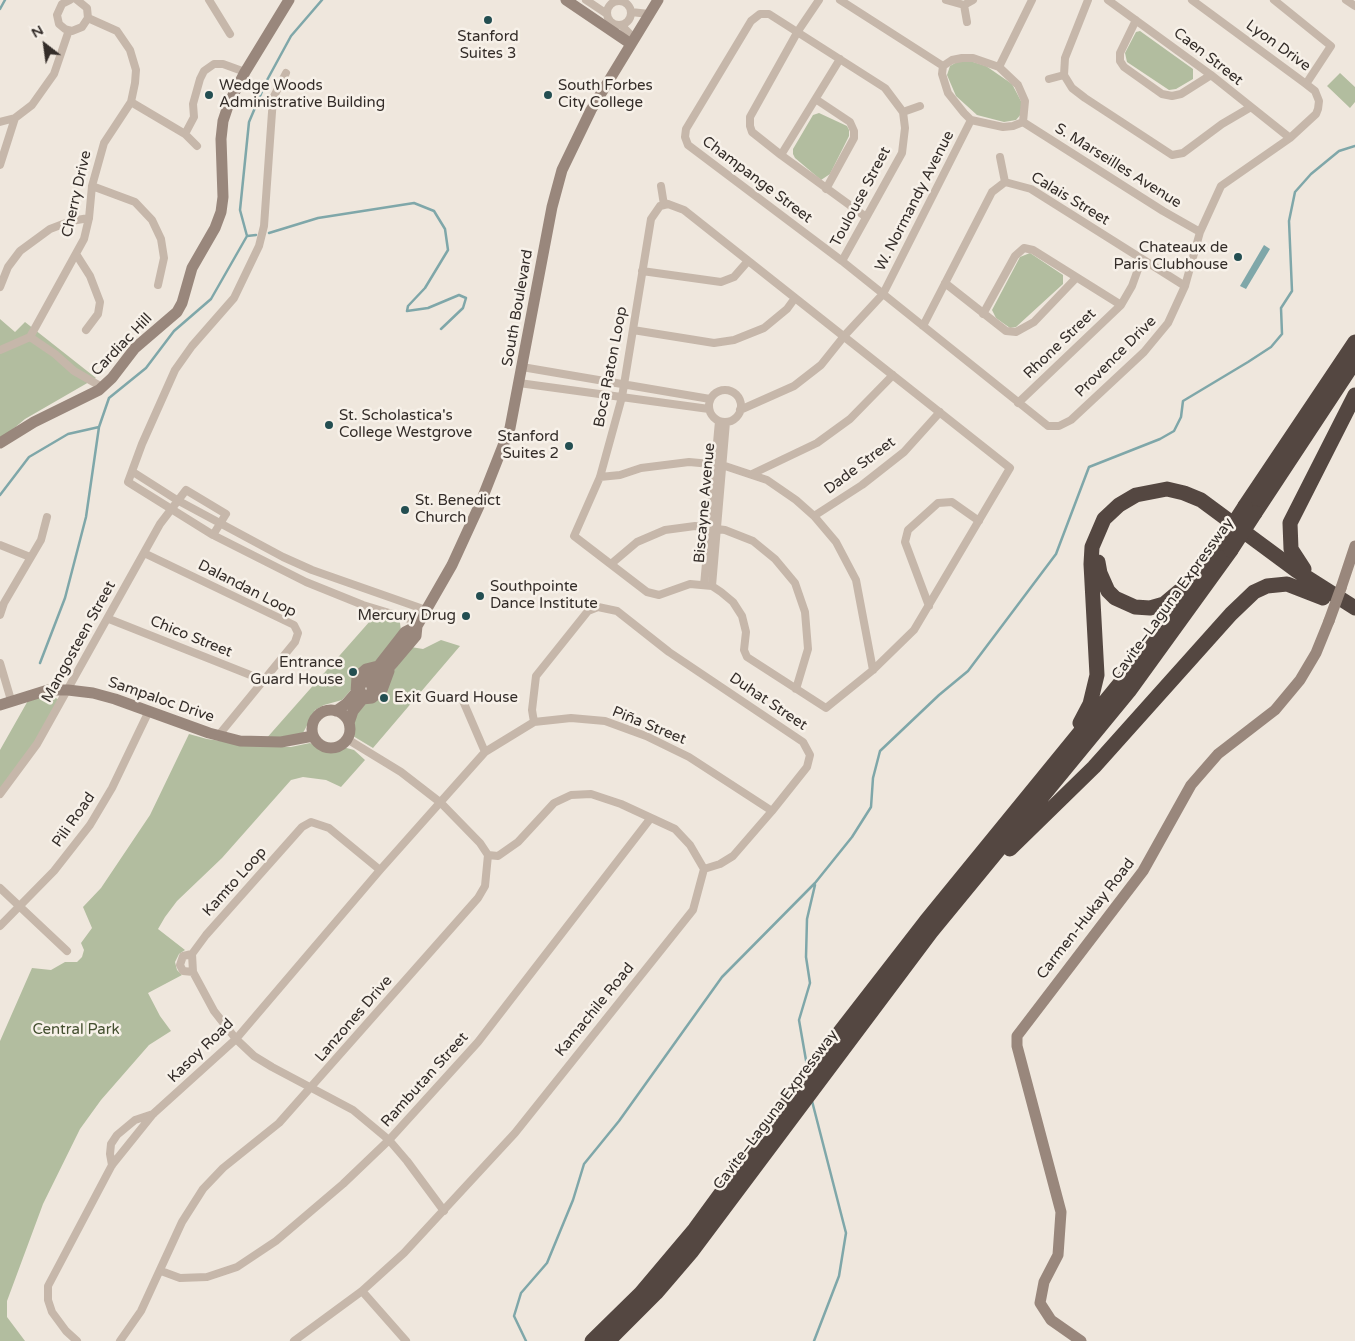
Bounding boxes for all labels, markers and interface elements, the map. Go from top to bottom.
marker: Stanford Suites 3 [482,14,494,26]
street label: Lyon Drive [1242,16,1314,76]
north arrow [20,20,70,70]
text: N [28,21,46,42]
street label: Caen Street [1170,24,1246,90]
place label: Stanford Suites 3 [457,28,519,63]
place label: Wedge Woods Administrative Building [219,77,385,112]
place label: South Forbes City College [558,77,653,112]
marker: Wedge Woods Administrative Building [203,89,215,101]
marker: South Forbes City College [542,89,554,101]
street label: S. Marseilles Avenue [1051,120,1185,212]
street label: W. Normandy Avenue [872,128,958,274]
street label: Champange Street [698,133,816,227]
street label: Toulouse Street [827,144,895,250]
street label: Cherry Drive [58,149,96,239]
street label: Calais Street [1027,168,1113,230]
place label: Chateaux de Paris Clubhouse [1113,239,1228,274]
street label: South Boulevard [499,248,537,368]
marker: Chateaux de Paris Clubhouse [1232,251,1244,263]
street label: Boca Raton Loop [590,305,632,429]
street label: Rhone Street [1020,305,1100,383]
street label: Cardiac Hill [88,310,156,380]
street label: Provence Drive [1072,313,1160,401]
place label: St. Scholastica's College Westgrove [339,407,472,442]
marker: St. Scholastica's College Westgrove [323,419,335,431]
place label: Stanford Suites 2 [498,428,559,463]
street label: Dade Street [821,433,899,499]
marker: Stanford Suites 2 [563,440,575,452]
street label: Biscayne Avenue [691,442,719,564]
place label: St. Benedict Church [415,492,501,527]
marker: St. Benedict Church [399,504,411,516]
street label: Cavite–Laguna Expressway [1108,515,1238,683]
street label: Dalandan Loop [195,556,299,622]
street label: Mangosteen Street [38,578,120,706]
place label: Southpointe Dance Institute [490,578,598,613]
marker: Southpointe Dance Institute [474,590,486,602]
place label: Mercury Drug [357,607,456,625]
marker: Mercury Drug [460,610,472,622]
street label: Chico Street [147,612,235,662]
place label: Entrance Guard House [250,654,343,689]
marker: Entrance Guard House [347,666,359,678]
street label: Duhat Street [726,669,810,735]
street label: Sampaloc Drive [106,673,216,727]
place label: Exit Guard House [394,689,518,707]
marker: Exit Guard House [378,692,390,704]
street label: Piña Street [609,703,689,749]
street label: Pili Road [49,789,99,851]
street label: Kamto Loop [199,844,271,920]
street label: Carmen-Hukay Road [1033,855,1139,983]
street label: Kamachile Road [552,960,638,1060]
street label: Lanzones Drive [312,972,396,1066]
street label: Kasoy Road [164,1015,238,1087]
park label: Central Park [32,1021,120,1039]
street label: Cavite–Laguna Expressway [710,1026,842,1194]
street label: Rambutan Street [378,1029,472,1131]

